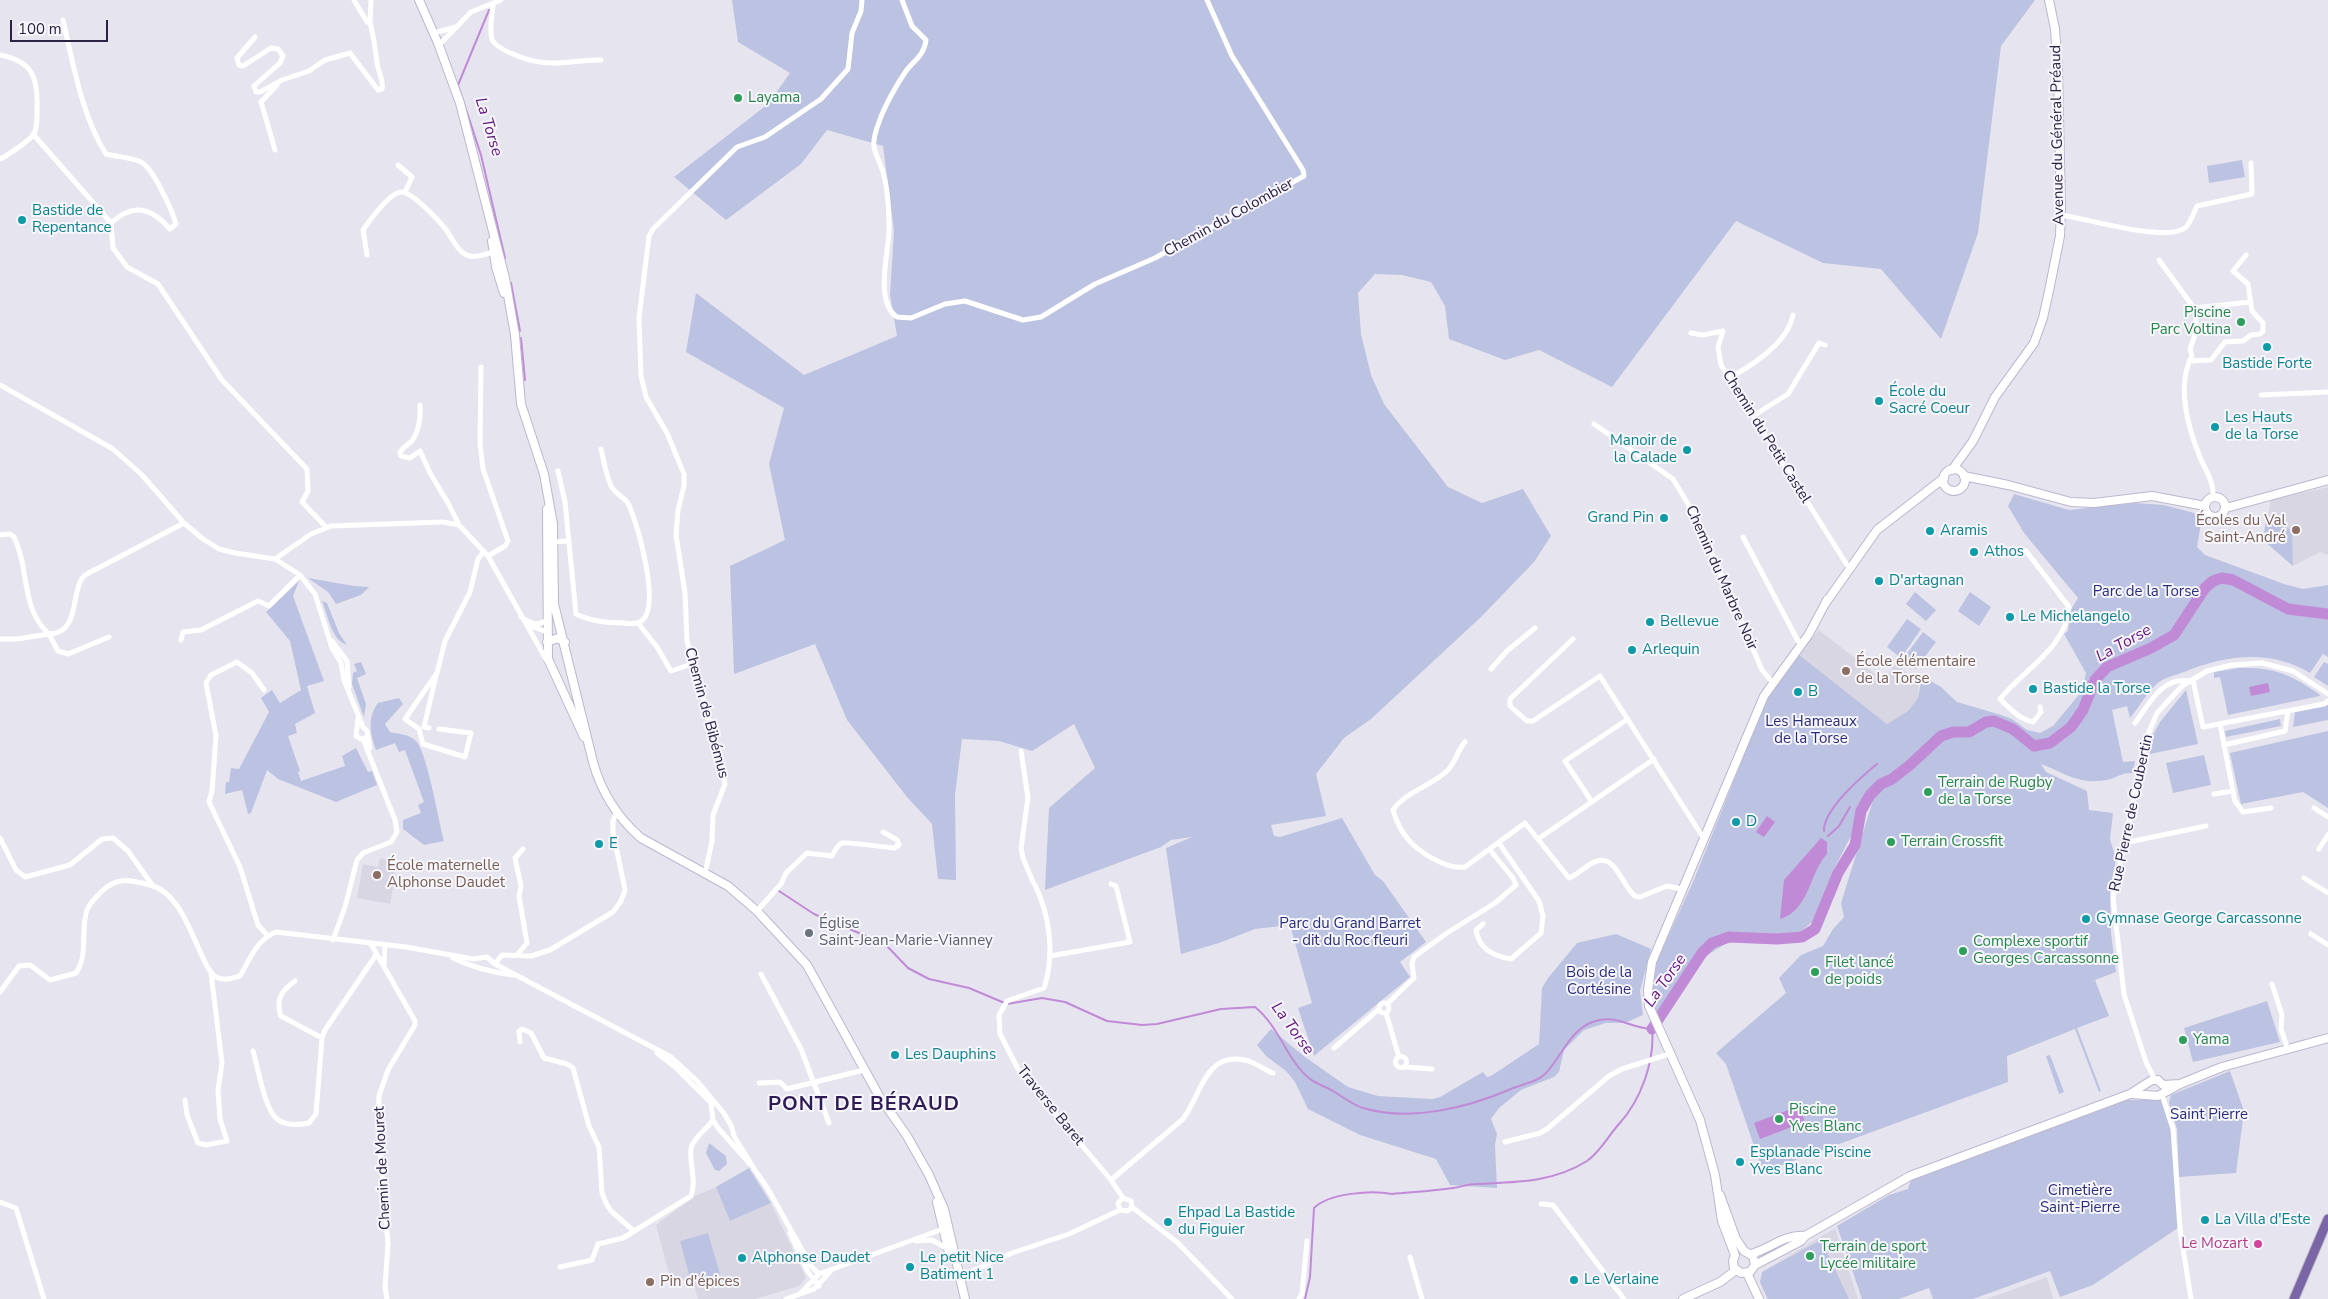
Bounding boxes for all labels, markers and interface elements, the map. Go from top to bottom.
scale bar [12,10,110,42]
text: 100 m [18,19,62,39]
street label: Avenue du Général Préaud [2047,45,2069,225]
place label: Layama [748,89,800,107]
marker: Layama [732,92,744,104]
water label: La Torse [470,95,506,159]
street label: Chemin du Colombier [1161,175,1297,261]
place label: Bastide de Repentance [32,202,112,237]
marker: Bastide de Repentance [16,214,28,226]
place label: Piscine Parc Voltina [2151,304,2231,339]
marker: Piscine Parc Voltina [2235,316,2247,328]
marker: Bastide Forte [2261,341,2273,353]
place label: Bastide Forte [2222,355,2312,373]
street label: Chemin du Petit Castel [1718,367,1814,507]
place label: École du Sacré Coeur [1889,383,1970,418]
marker: École du Sacré Coeur [1873,395,1885,407]
place label: Les Hauts de la Torse [2225,409,2299,444]
marker: Les Hauts de la Torse [2209,421,2221,433]
place label: Manoir de la Calade [1610,432,1677,467]
marker: Manoir de la Calade [1681,444,1693,456]
street label: Chemin du Marbre Noir [1681,503,1761,653]
place label: Grand Pin [1587,509,1654,527]
marker: Grand Pin [1658,512,1670,524]
place label: Écoles du Val Saint-André [2196,512,2286,547]
place label: Aramis [1940,522,1988,540]
marker: Écoles du Val Saint-André [2290,524,2302,536]
marker: Aramis [1924,525,1936,537]
place label: Athos [1984,543,2024,561]
marker: Athos [1968,546,1980,558]
place label: D'artagnan [1889,572,1964,590]
marker: D'artagnan [1873,575,1885,587]
park label: Parc de la Torse [2093,583,2199,601]
place label: Le Michelangelo [2020,608,2130,626]
marker: Le Michelangelo [2004,611,2016,623]
place label: Bellevue [1660,613,1719,631]
marker: Bellevue [1644,616,1656,628]
water label: La Torse [2093,621,2155,667]
place label: Arlequin [1642,641,1700,659]
marker: Arlequin [1626,644,1638,656]
street label: Chemin de Bibémus [680,646,732,780]
place label: École élémentaire de la Torse [1856,653,1976,688]
marker: École élémentaire de la Torse [1840,665,1852,677]
place label: Bastide la Torse [2043,680,2150,698]
place label: B [1808,683,1818,701]
marker: Bastide la Torse [2027,683,2039,695]
marker: B [1792,686,1804,698]
park label: Les Hameaux de la Torse [1765,713,1857,748]
street label: Rue Pierre de Coubertin [2107,733,2157,893]
place label: Terrain de Rugby de la Torse [1938,774,2052,809]
marker: Terrain de Rugby de la Torse [1922,786,1934,798]
place label: D [1746,813,1757,831]
marker: D [1730,816,1742,828]
place label: Terrain Crossfit [1901,833,2003,851]
place label: E [609,835,618,853]
marker: Terrain Crossfit [1885,836,1897,848]
marker: E [593,838,605,850]
place label: École maternelle Alphonse Daudet [387,857,505,892]
marker: École maternelle Alphonse Daudet [371,869,383,881]
place label: Gymnase George Carcassonne [2096,910,2302,928]
marker: Gymnase George Carcassonne [2080,913,2092,925]
place label: Église Saint-Jean-Marie-Vianney [819,915,993,950]
park label: Parc du Grand Barret - dit du Roc fleuri [1279,915,1421,950]
marker: Église Saint-Jean-Marie-Vianney [803,927,815,939]
place label: Complexe sportif Georges Carcassonne [1973,933,2119,968]
marker: Complexe sportif Georges Carcassonne [1957,945,1969,957]
water label: La Torse [1641,951,1691,1011]
place label: Filet lancé de poids [1825,954,1894,989]
park label: Bois de la Cortésine [1566,964,1632,999]
marker: Filet lancé de poids [1809,966,1821,978]
water label: La Torse [1266,999,1318,1059]
place label: Yama [2193,1031,2230,1049]
marker: Yama [2177,1034,2189,1046]
place label: Les Dauphins [905,1046,996,1064]
marker: Les Dauphins [889,1049,901,1061]
street label: Traverse Baret [1012,1062,1088,1150]
district label: PONT DE BÉRAUD [766,1093,962,1117]
place label: Piscine Yves Blanc [1789,1101,1862,1136]
street label: Chemin de Mouret [371,1106,395,1230]
park label: Saint Pierre [2170,1106,2248,1124]
marker: Piscine Yves Blanc [1773,1113,1785,1125]
place label: Esplanade Piscine Yves Blanc [1750,1144,1871,1179]
marker: Esplanade Piscine Yves Blanc [1734,1156,1746,1168]
park label: Cimetière Saint-Pierre [2040,1182,2120,1217]
place label: Ehpad La Bastide du Figuier [1178,1204,1295,1239]
place label: La Villa d'Este [2215,1211,2310,1229]
marker: La Villa d'Este [2199,1214,2211,1226]
marker: Ehpad La Bastide du Figuier [1162,1216,1174,1228]
place label: Le Mozart [2181,1235,2248,1253]
place label: Terrain de sport Lycée militaire [1820,1238,1926,1273]
marker: Le Mozart [2252,1238,2264,1250]
place label: Alphonse Daudet [752,1249,870,1267]
place label: Le petit Nice Batiment 1 [920,1249,1004,1284]
marker: Terrain de sport Lycée militaire [1804,1250,1816,1262]
marker: Alphonse Daudet [736,1252,748,1264]
marker: Le petit Nice Batiment 1 [904,1261,916,1273]
place label: Le Verlaine [1584,1271,1659,1289]
place label: Pin d'épices [660,1273,740,1291]
marker: Le Verlaine [1568,1274,1580,1286]
marker: Pin d'épices [644,1276,656,1288]

